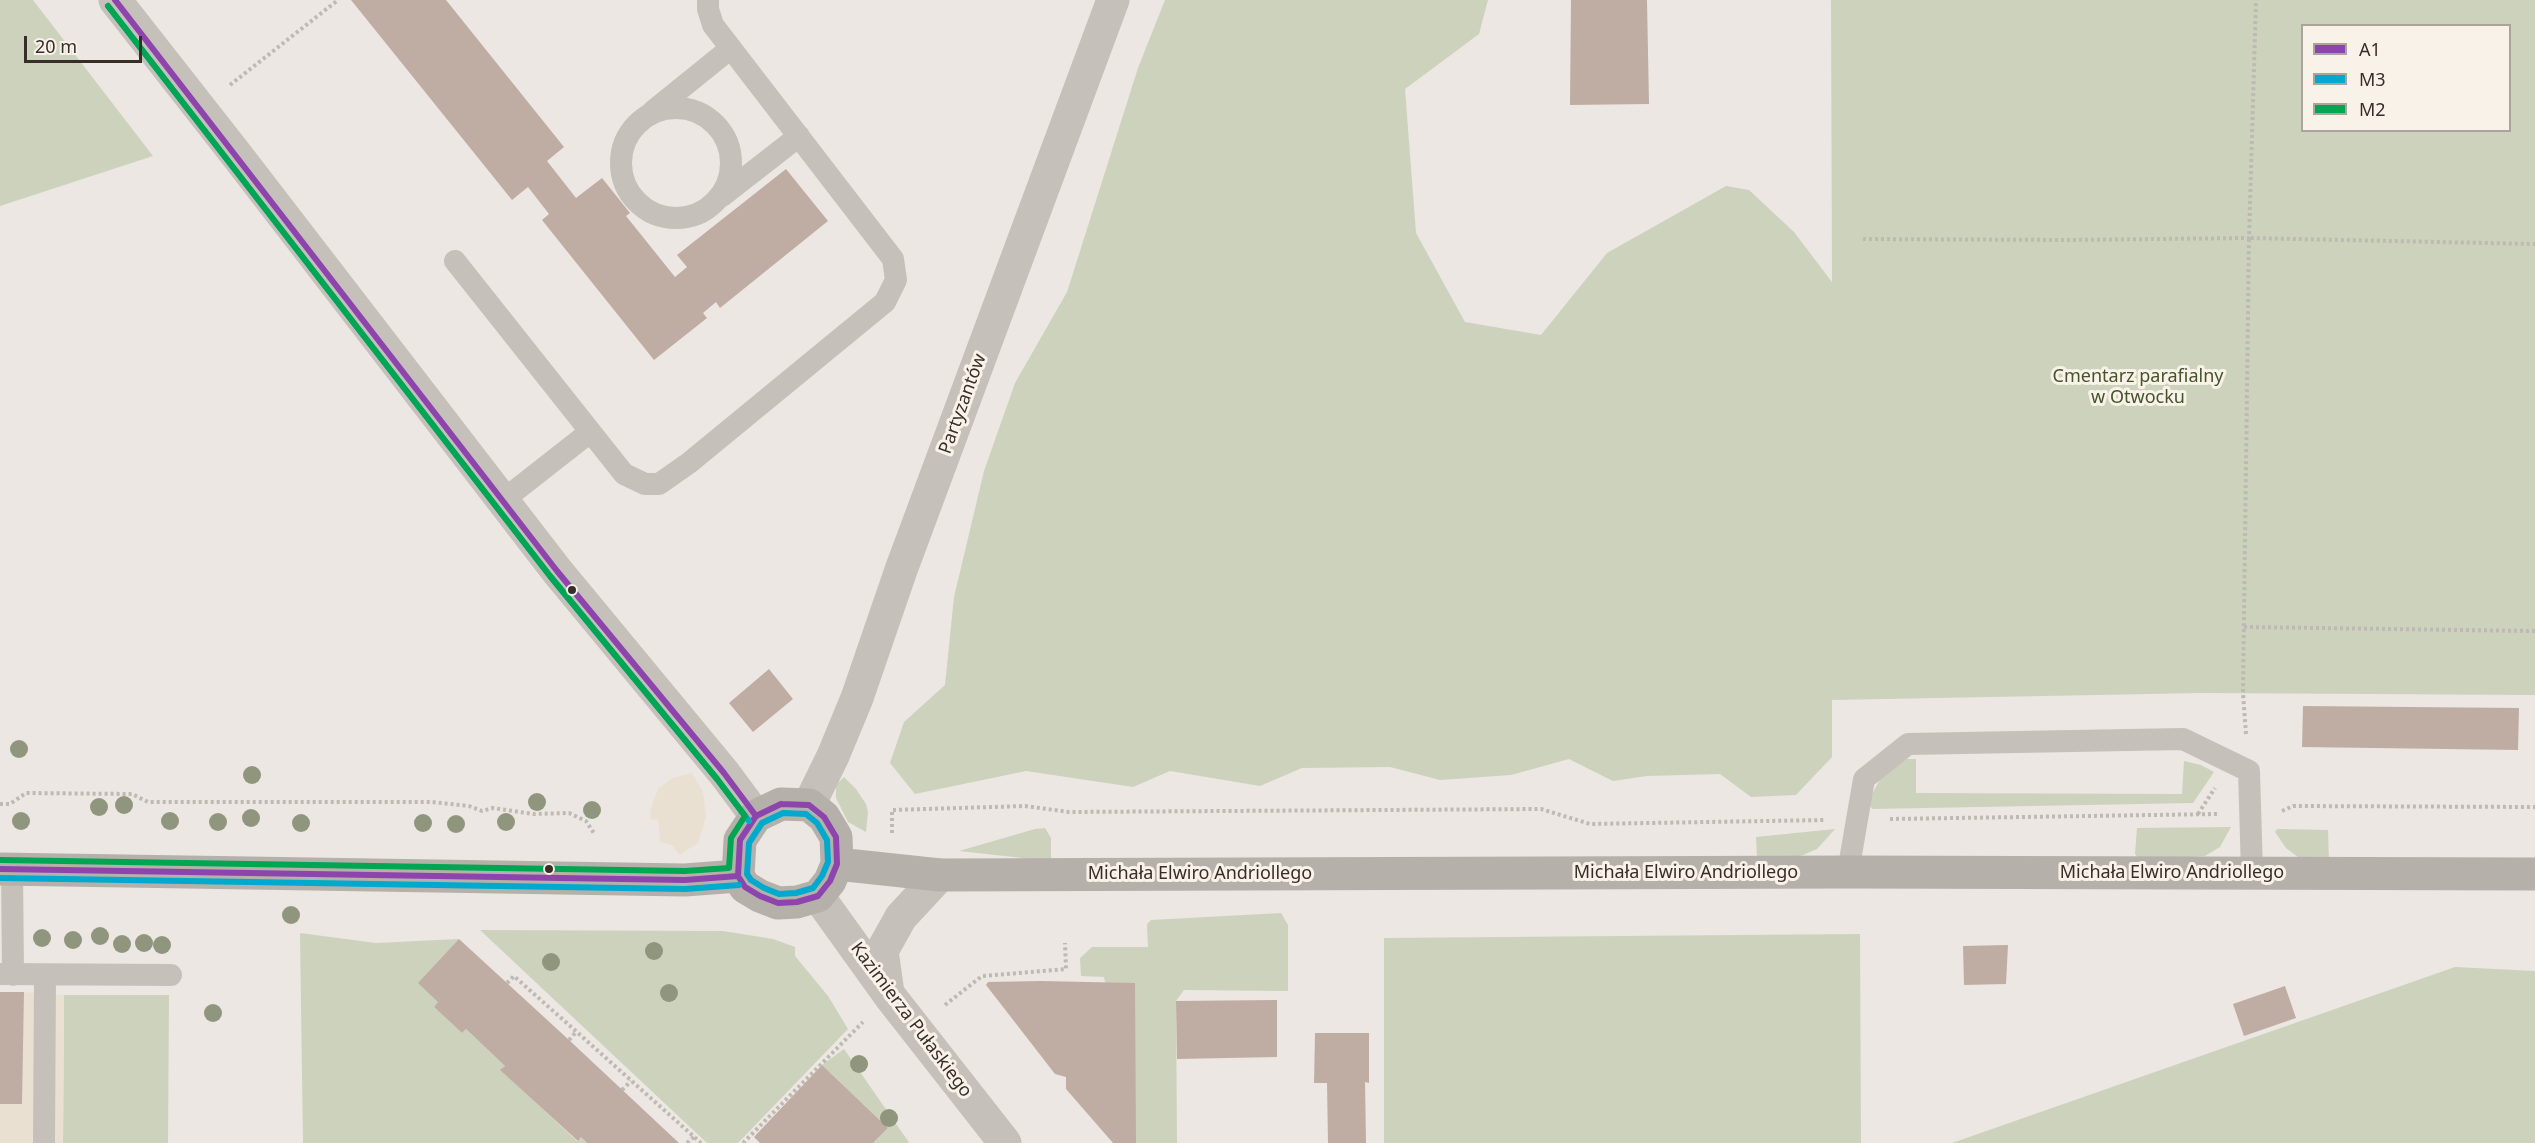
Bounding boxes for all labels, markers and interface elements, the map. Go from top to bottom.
scale bar [27,24,146,62]
legend [2301,24,2511,132]
text: 20 m [35,34,77,58]
text: A1 [2359,37,2381,61]
text: M3 [2359,67,2386,91]
text: M2 [2359,97,2386,121]
street label: Partyzantów [935,351,991,457]
park label: Cmentarz parafialny w Otwocku [2053,366,2223,409]
unlabelled marker [566,584,578,596]
street label: Michała Elwiro Andriollego [1574,862,1798,884]
street label: Michała Elwiro Andriollego [2060,862,2284,884]
unlabelled marker [543,863,555,875]
street label: Michała Elwiro Andriollego [1088,863,1312,885]
street label: Kazimierza Pułaskiego [846,938,976,1102]

